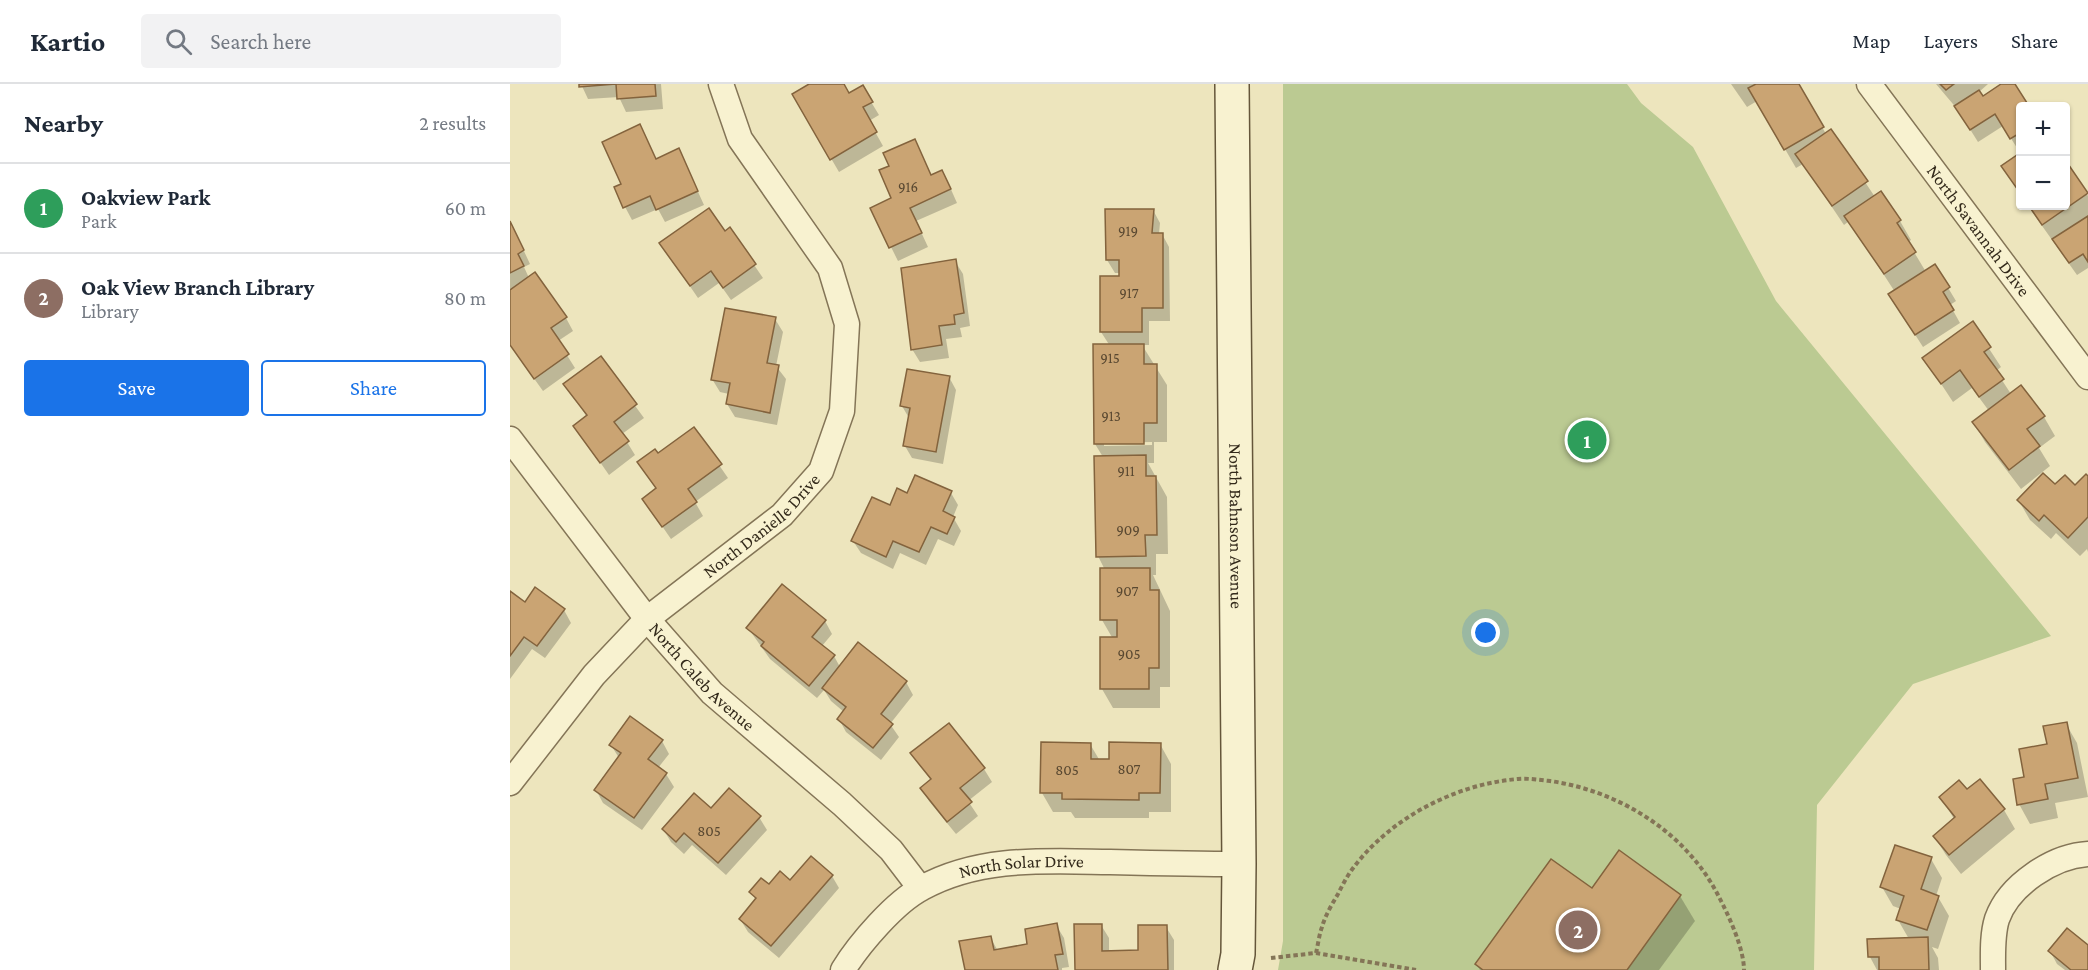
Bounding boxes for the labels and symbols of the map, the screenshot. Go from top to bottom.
street label: North Savannah Drive [1923,161,2034,300]
house number: 916 [898,179,918,195]
house number: 919 [1118,223,1138,239]
house number: 917 [1119,285,1139,301]
house number: 915 [1100,350,1120,366]
house number: 913 [1101,408,1121,424]
pin: 1 [1568,418,1606,462]
street label: North Bahnson Avenue [1225,443,1247,609]
house number: 911 [1117,463,1135,479]
street label: North Danielle Drive [699,469,824,582]
house number: 909 [1116,522,1140,538]
house number: 907 [1116,583,1138,599]
your location [1471,618,1500,647]
street label: North Caleb Avenue [645,619,759,735]
house number: 905 [1117,646,1141,662]
house number: 807 [1117,761,1141,777]
house number: 805 [1055,762,1079,778]
house number: 805 [697,823,721,839]
street label: North Solar Drive [957,851,1084,882]
pin: 2 [1558,908,1598,952]

